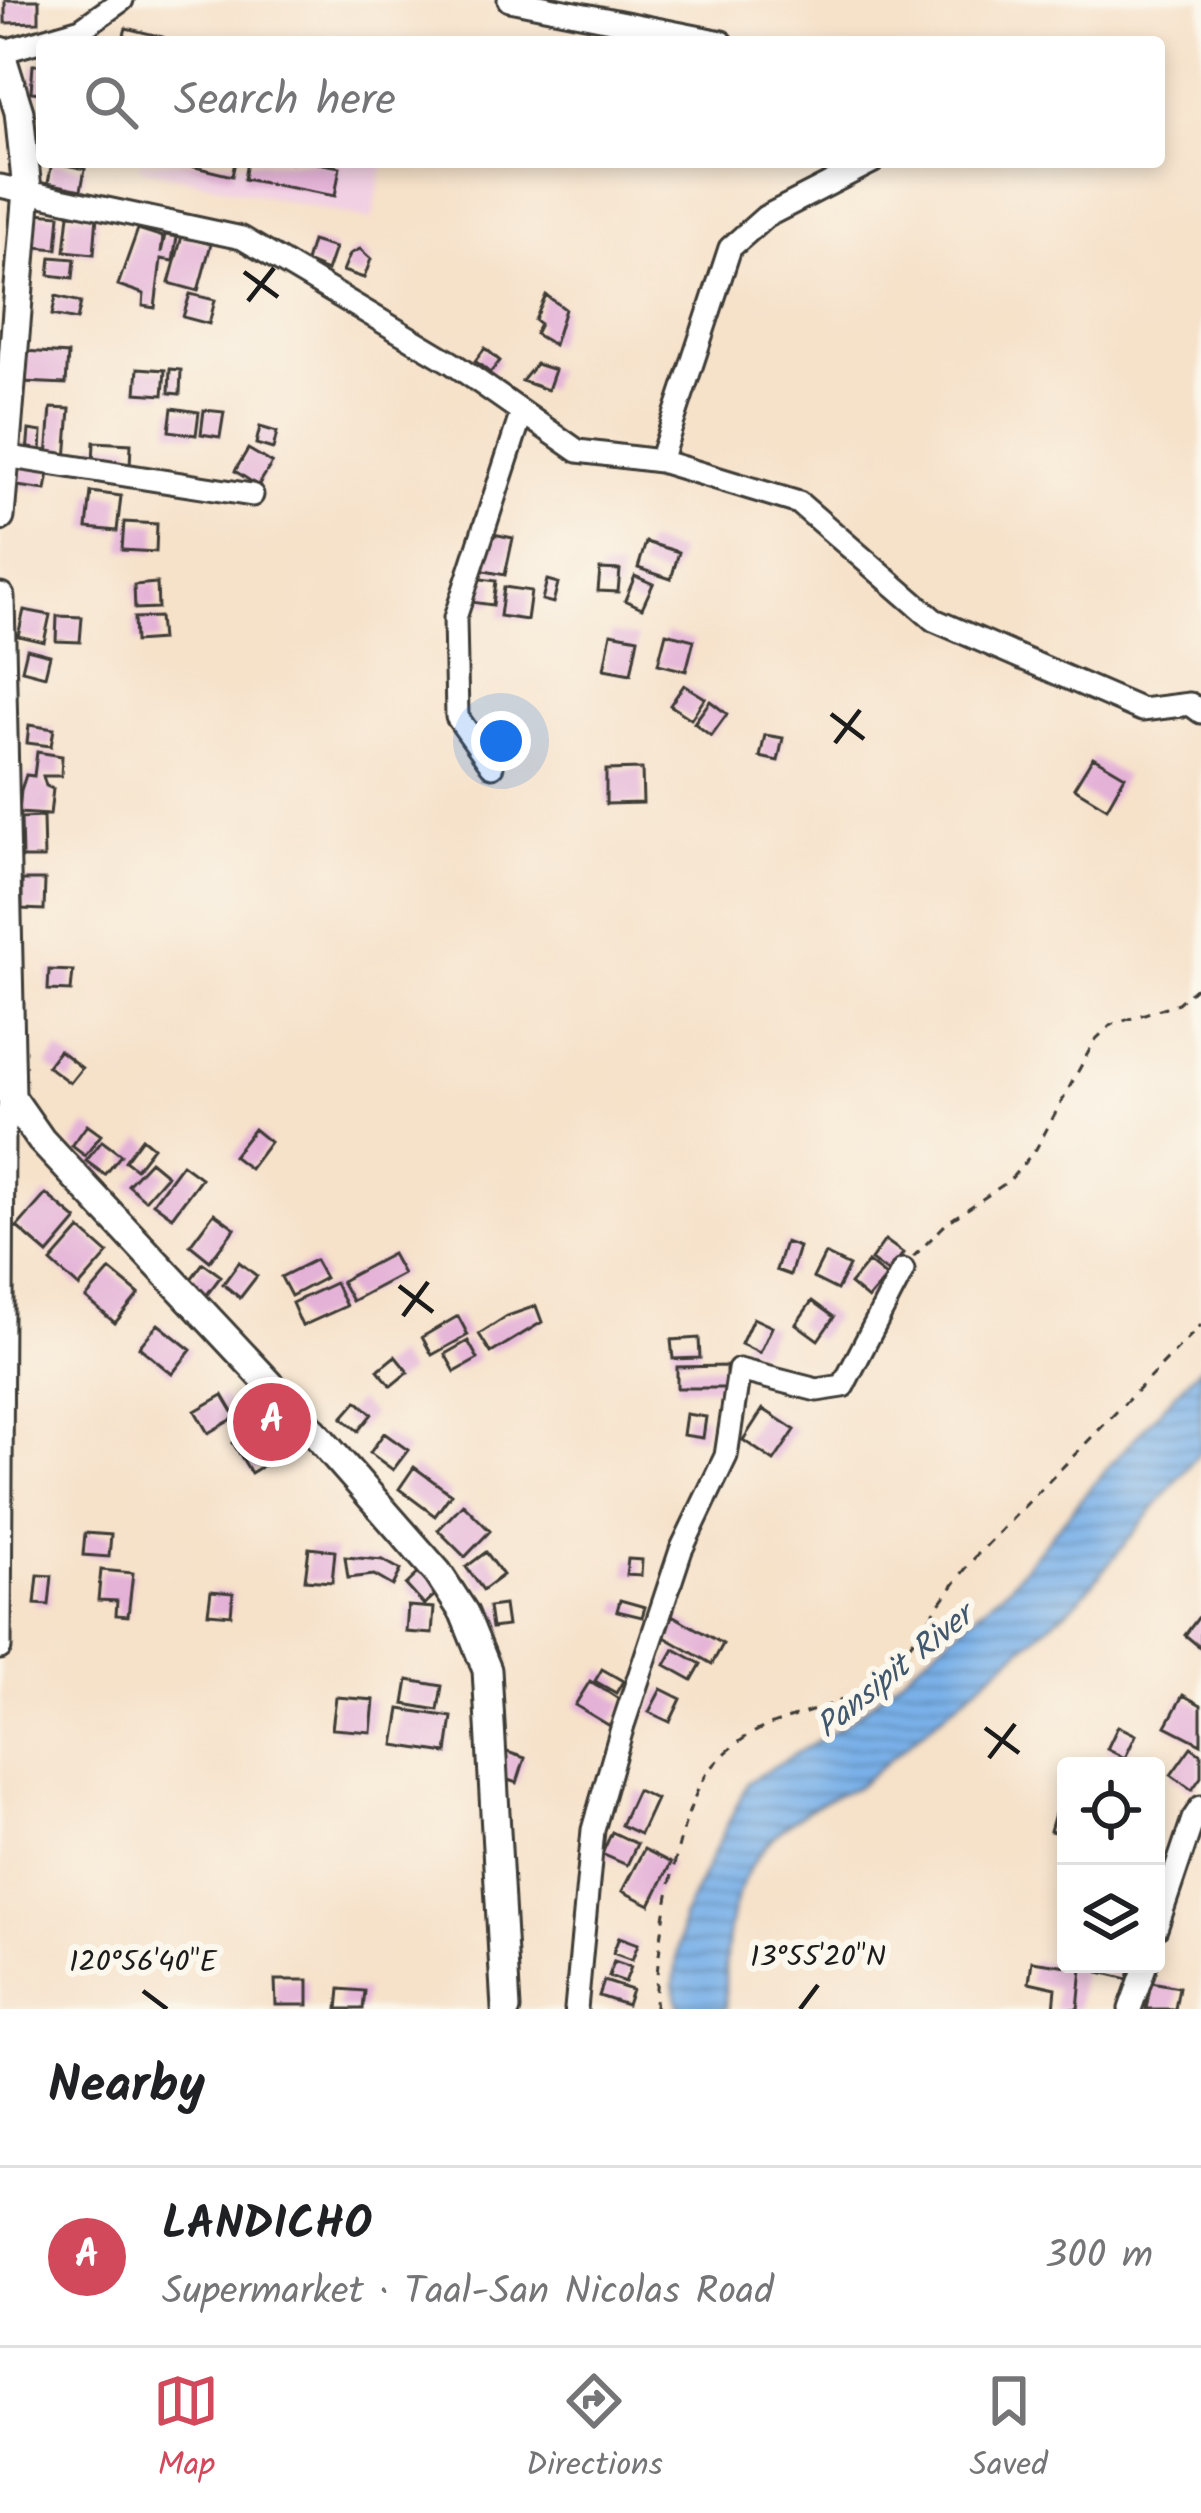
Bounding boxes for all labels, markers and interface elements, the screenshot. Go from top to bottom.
search box [36,36,1165,168]
text: Search here [174,66,396,138]
icon: search [78,69,144,135]
your location [471,711,531,771]
pin: A [233,1377,311,1467]
water label: Pansipit River [805,1589,990,1753]
map controls [1057,1757,1165,1973]
button: locate [1057,1757,1165,1865]
button: layers [1057,1865,1165,1973]
text: 13°55'20"N [750,1934,886,1982]
text: 120°56'40"E [69,1939,219,1987]
text: Nearby [48,2047,205,2128]
text: LANDICHO [162,2190,372,2262]
text: A [75,2226,99,2288]
text: 300 m [1045,2226,1153,2288]
text: Supermarket · Taal-San Nicolas Road [162,2262,774,2324]
tab: Map [153,2368,219,2493]
tab: Directions [526,2368,663,2493]
tab: Saved [969,2368,1048,2493]

